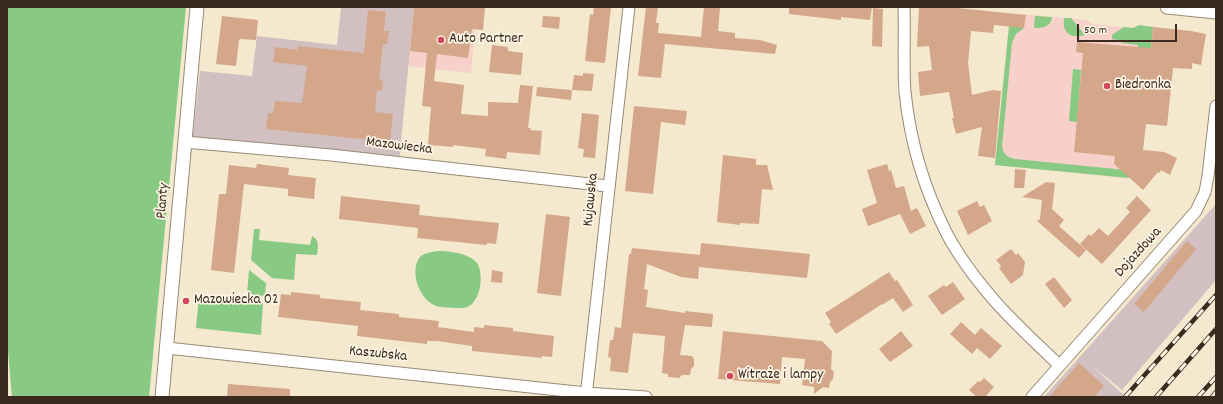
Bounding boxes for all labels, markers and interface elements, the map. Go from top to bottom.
scale bar [1079,16,1179,42]
text: 50 m [1084,22,1107,39]
place label: Auto Partner [449,31,523,49]
marker: Auto Partner [436,35,446,45]
place label: Biedronka [1115,77,1171,95]
marker: Biedronka [1102,81,1112,91]
street label: Mazowiecka [365,134,433,160]
street label: Kujawska [580,172,604,228]
street label: Planty [153,182,175,220]
street label: Dojazdowa [1112,224,1166,282]
place label: Mazowiecka 02 [194,292,279,310]
marker: Mazowiecka 02 [181,296,191,306]
street label: Kaszubska [348,343,408,367]
place label: Witraże i lampy [738,367,823,385]
marker: Witraże i lampy [725,371,735,381]

